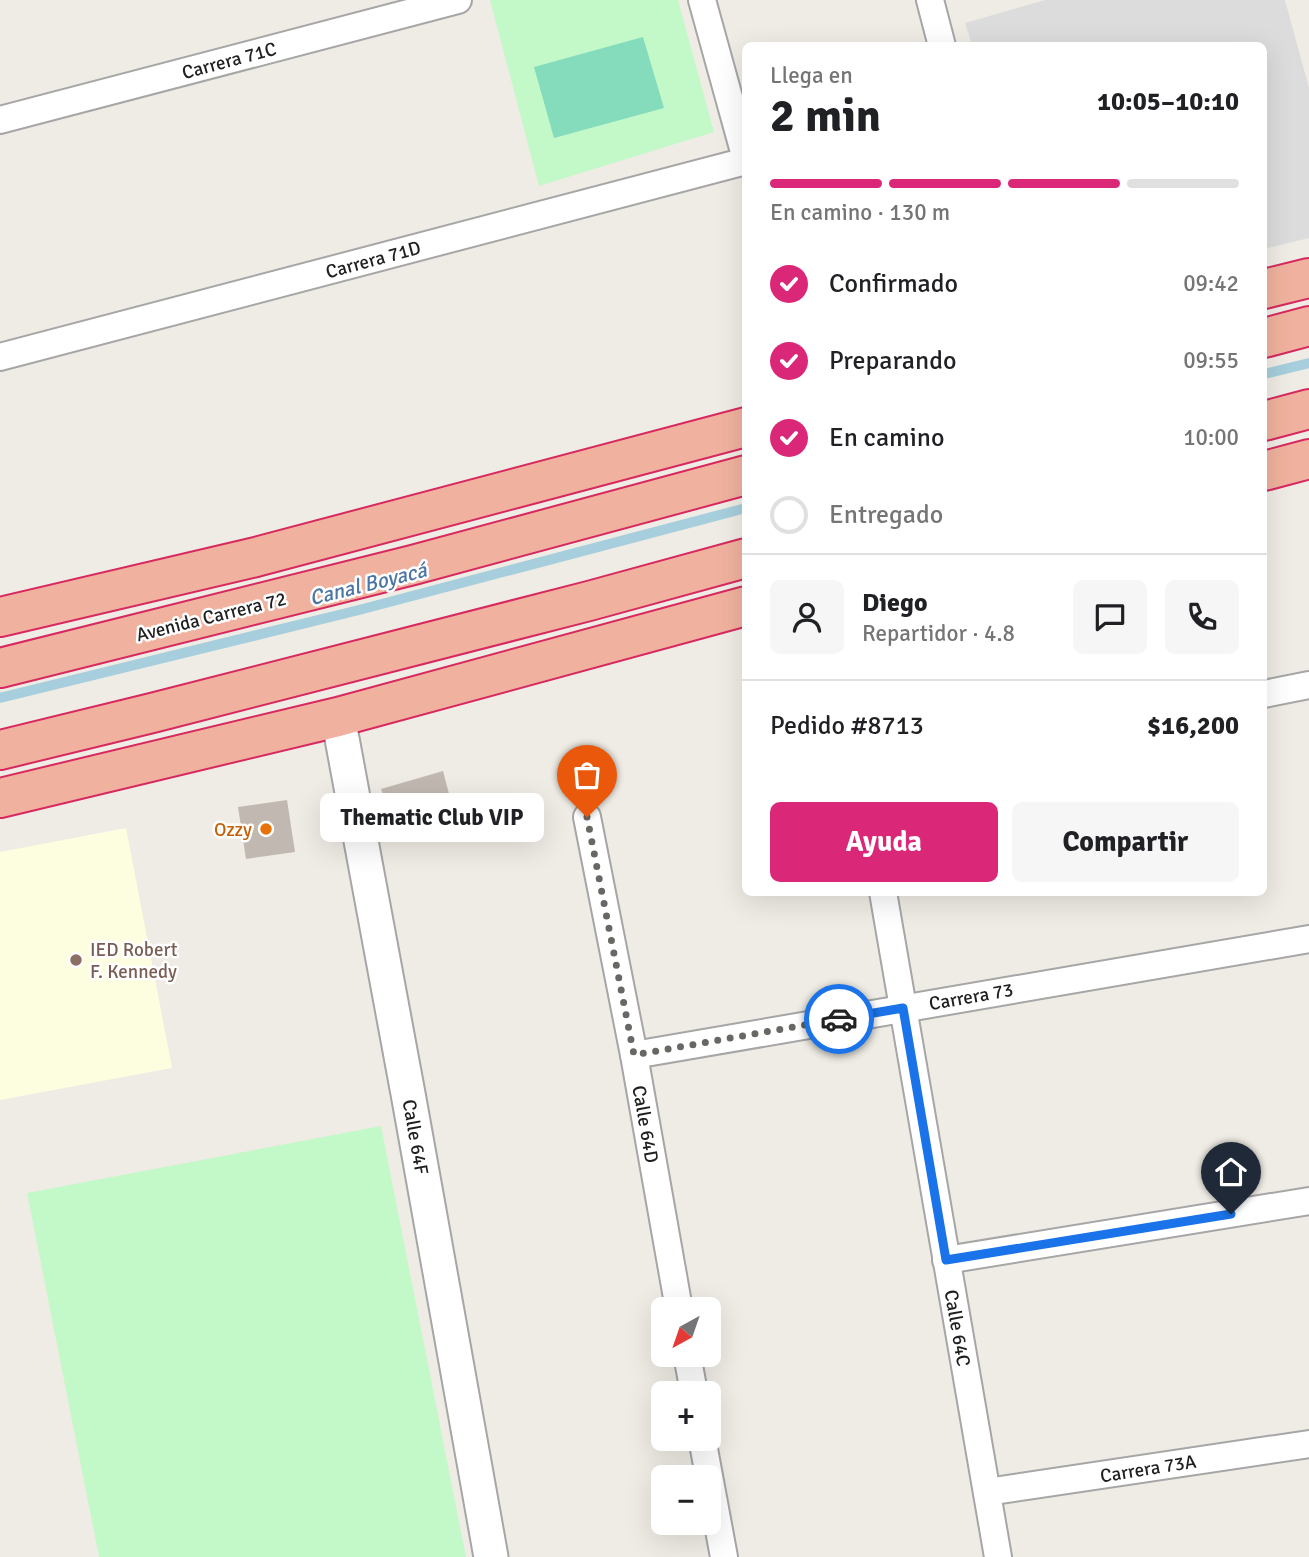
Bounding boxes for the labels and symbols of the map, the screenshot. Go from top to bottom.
street label: Carrera 71C [179,37,279,85]
street label: Carrera 71D [323,236,424,284]
water label: Canal Boyacá [307,557,431,611]
street label: Avenida Carrera 72 [134,587,289,647]
pin [557,745,617,817]
callout: Thematic Club VIP [321,792,545,842]
place label: Ozzy [214,818,252,842]
marker: Ozzy [258,821,274,837]
place label: IED Robert F. Kennedy [90,938,178,984]
marker: IED Robert F. Kennedy [68,952,84,968]
street label: Carrera 73 [927,978,1015,1016]
courier [804,984,874,1054]
street label: Calle 64D [626,1084,664,1165]
street label: Calle 64F [397,1098,433,1177]
pin [1201,1142,1261,1214]
street label: Calle 64C [938,1288,976,1368]
north arrow [651,1297,721,1367]
street label: Carrera 73A [1098,1449,1198,1488]

